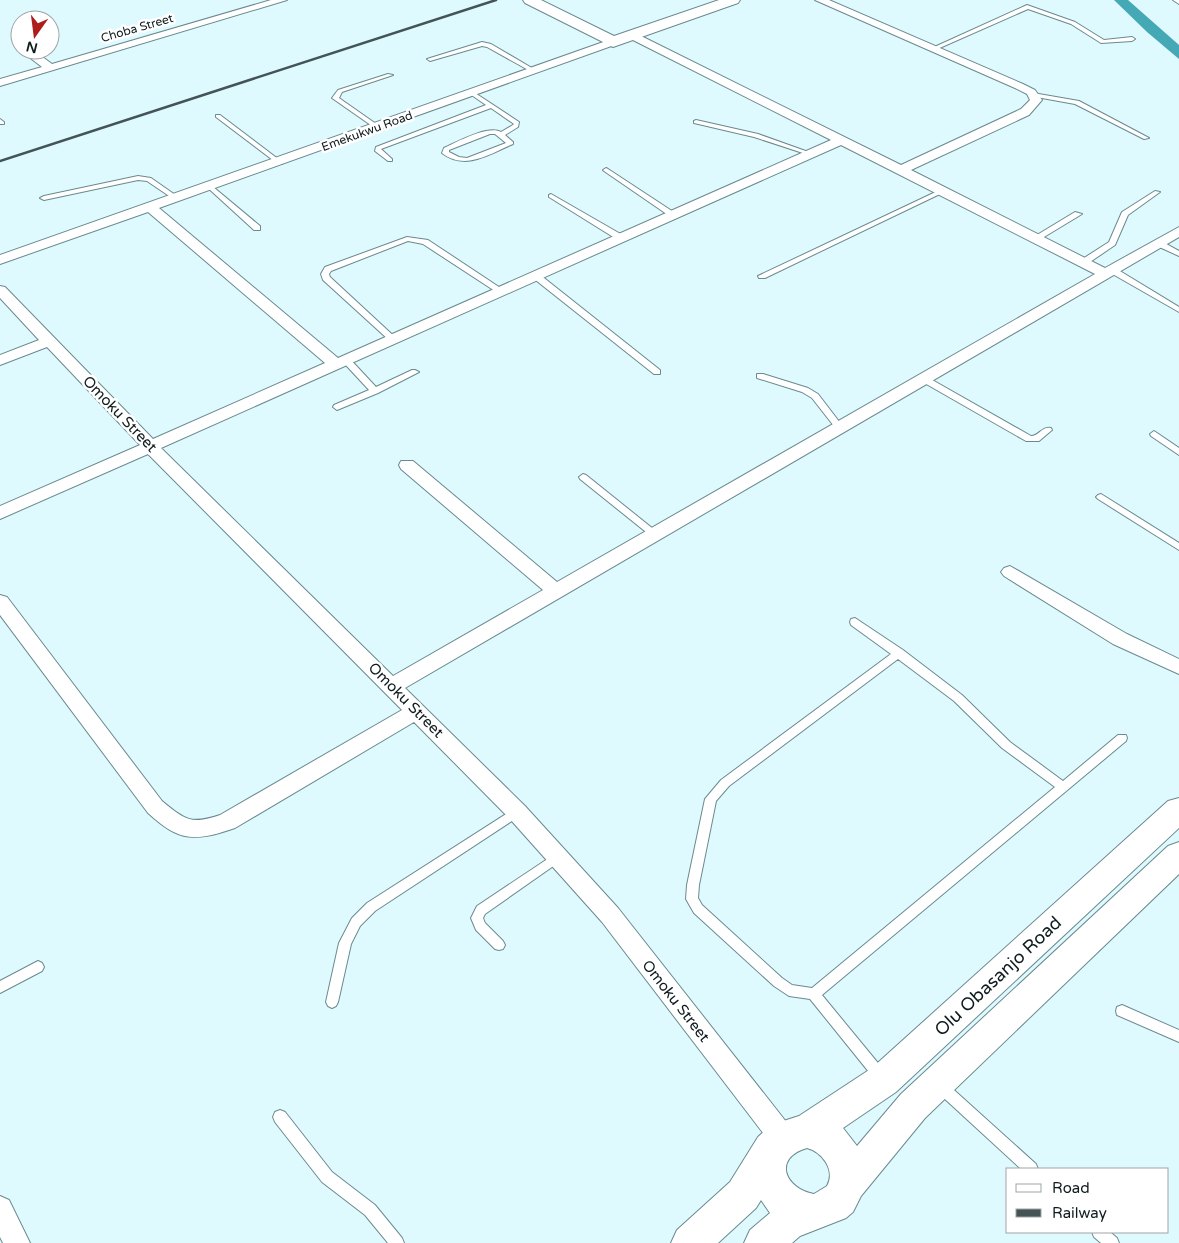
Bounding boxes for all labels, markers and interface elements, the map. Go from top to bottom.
north arrow [10,10,60,60]
street label: Choba Street [99,11,175,45]
text: N [24,38,39,57]
street label: Emekukwu Road [320,108,414,154]
street label: Omoku Street [79,372,161,456]
street label: Omoku Street [365,659,448,742]
street label: Olu Obasanjo Road [930,911,1066,1041]
street label: Omoku Street [638,956,714,1046]
legend [1006,1168,1169,1233]
text: Road [1052,1179,1090,1197]
text: Railway [1052,1204,1107,1222]

